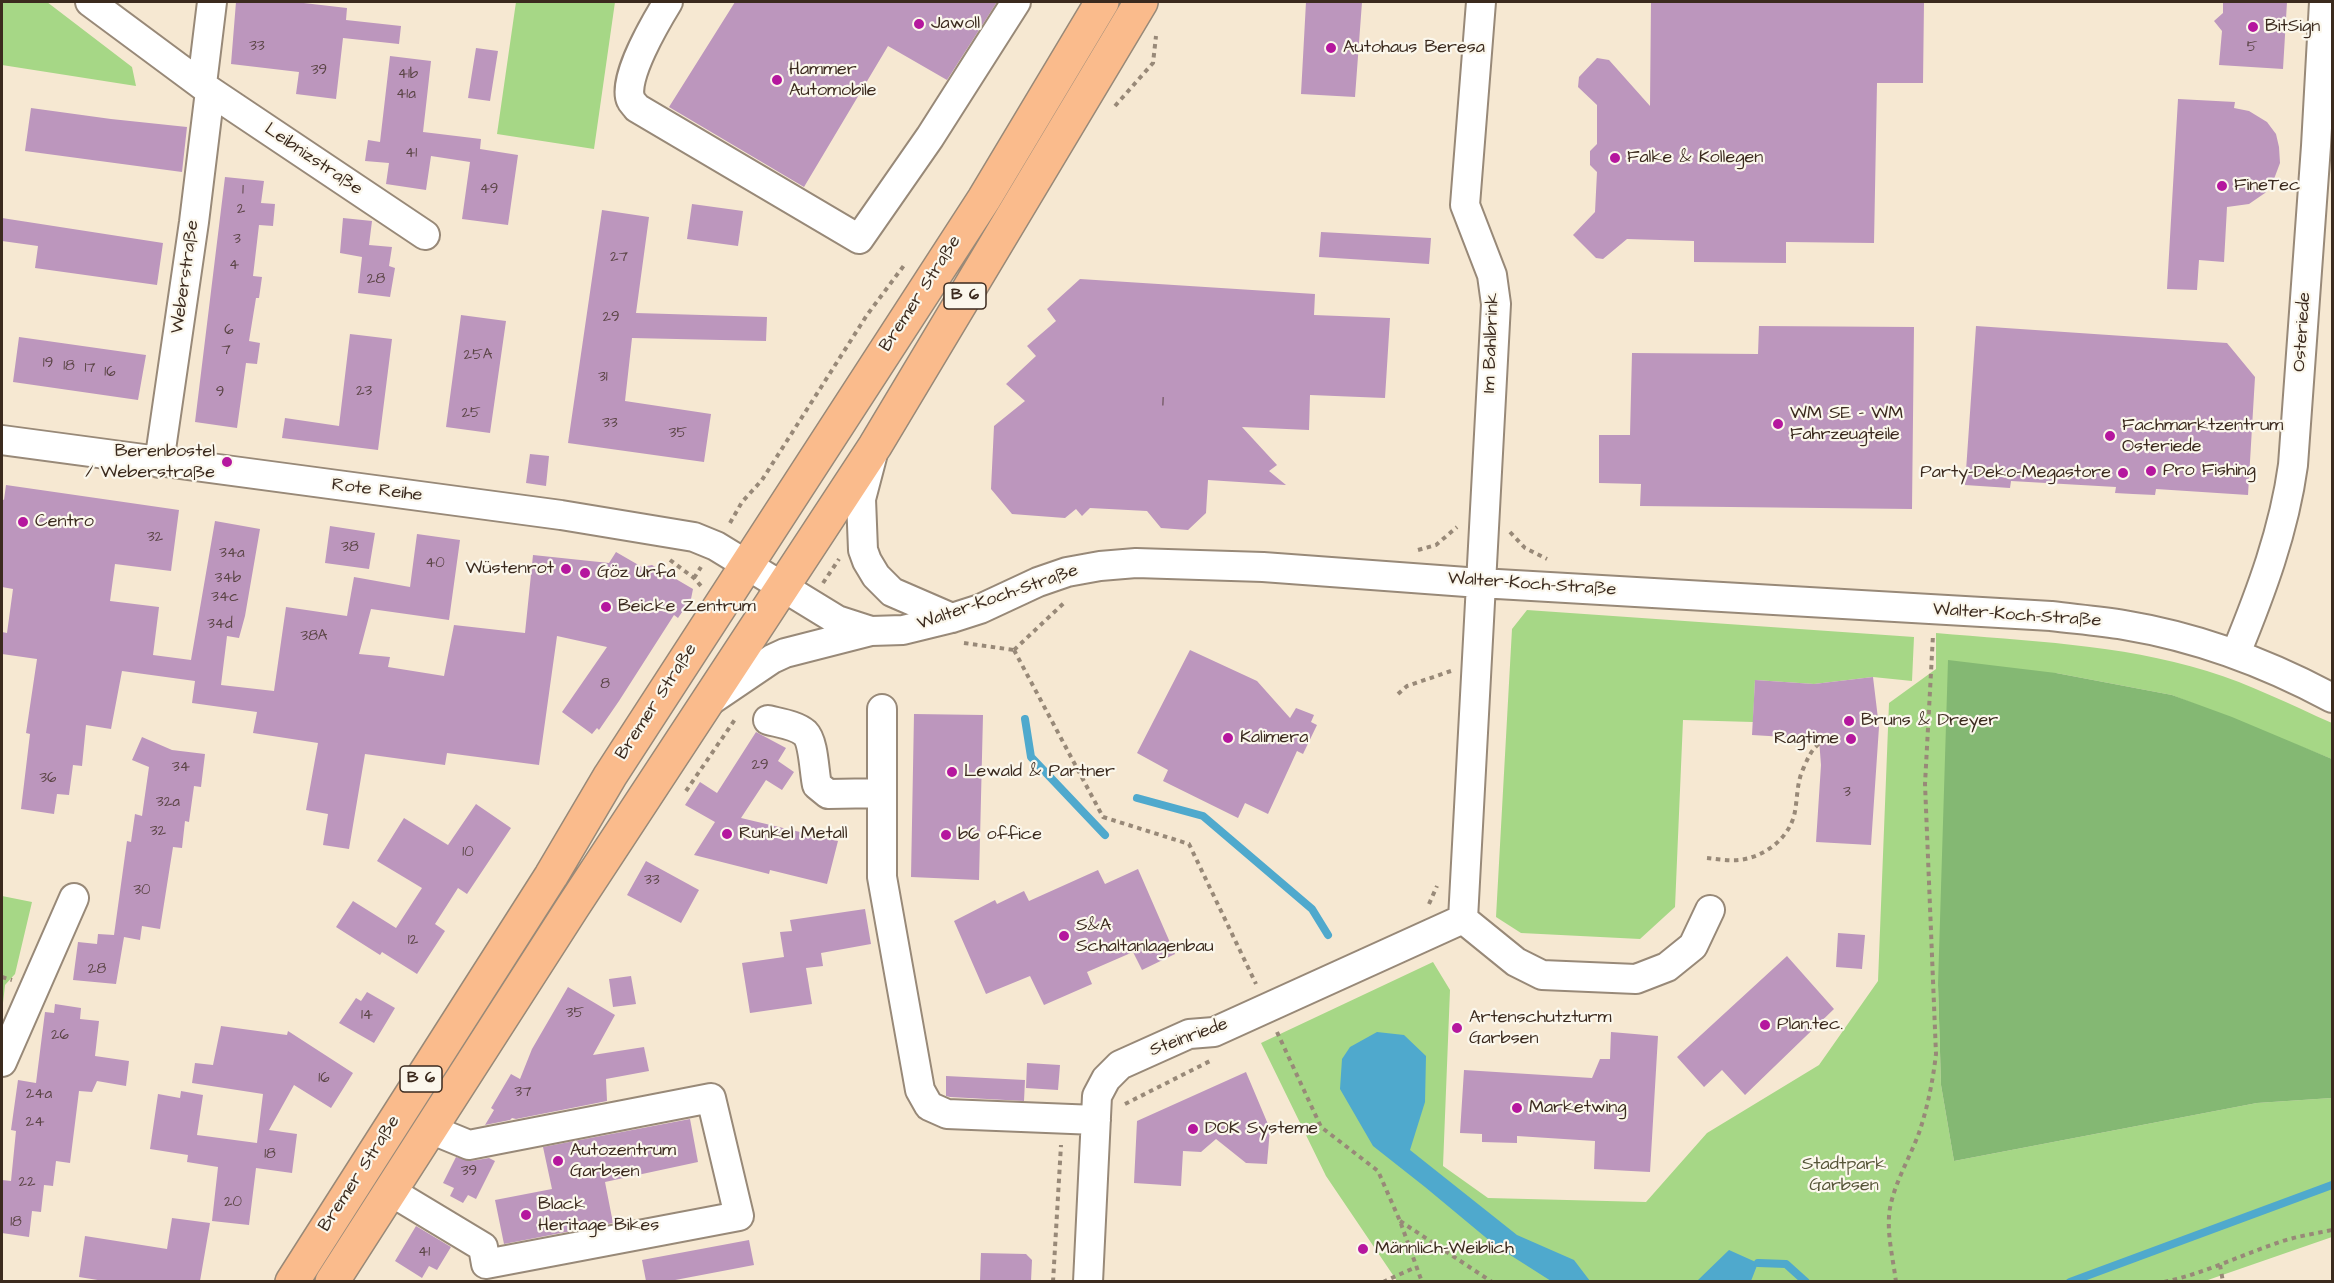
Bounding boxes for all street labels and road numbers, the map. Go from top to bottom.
street label: Leibnizstraße [260,119,366,201]
street label: Weberstraße [167,219,205,335]
street label: Bremer Straße [875,232,967,356]
road number: B 6 [944,283,986,309]
street label: Im Bahlbrink [1479,292,1505,394]
street label: Osteriede [2289,292,2317,372]
street label: Rote Reihe [330,475,424,507]
street label: Walter-Koch-Straße [915,560,1081,636]
street label: Walter-Koch-Straße [1447,568,1617,602]
street label: Walter-Koch-Straße [1932,599,2102,633]
street label: Bremer Straße [611,640,703,764]
street label: Steinriede [1147,1014,1231,1062]
road number: B 6 [400,1066,442,1092]
street label: Bremer Straße [314,1112,406,1236]

